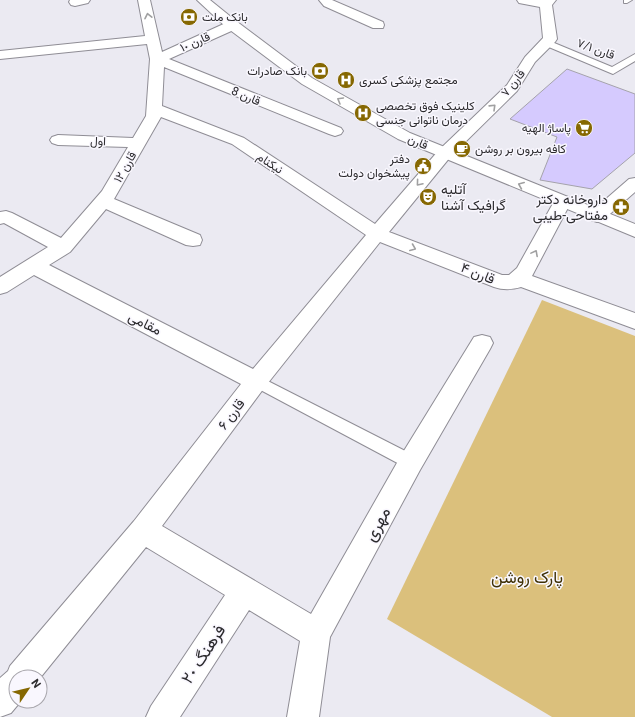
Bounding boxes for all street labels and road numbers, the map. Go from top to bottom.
street label: قارن ١٠ [178,29,213,56]
street label: قارن ۷/۱ [575,36,617,63]
street label: قارن ٧ [498,67,529,100]
street label: قارن 8 [229,84,263,109]
street label: قارن [405,132,430,153]
street label: اول [90,134,106,149]
street label: قارن ۱۲ [111,149,140,185]
street label: نیکنام [254,149,286,178]
street label: قارن ۴ [458,259,497,288]
street label: مقامی [125,308,164,339]
street label: قارن ۶ [214,396,248,433]
street label: مهری [360,503,395,545]
street label: فرهنگ ٢٠ [177,621,230,688]

